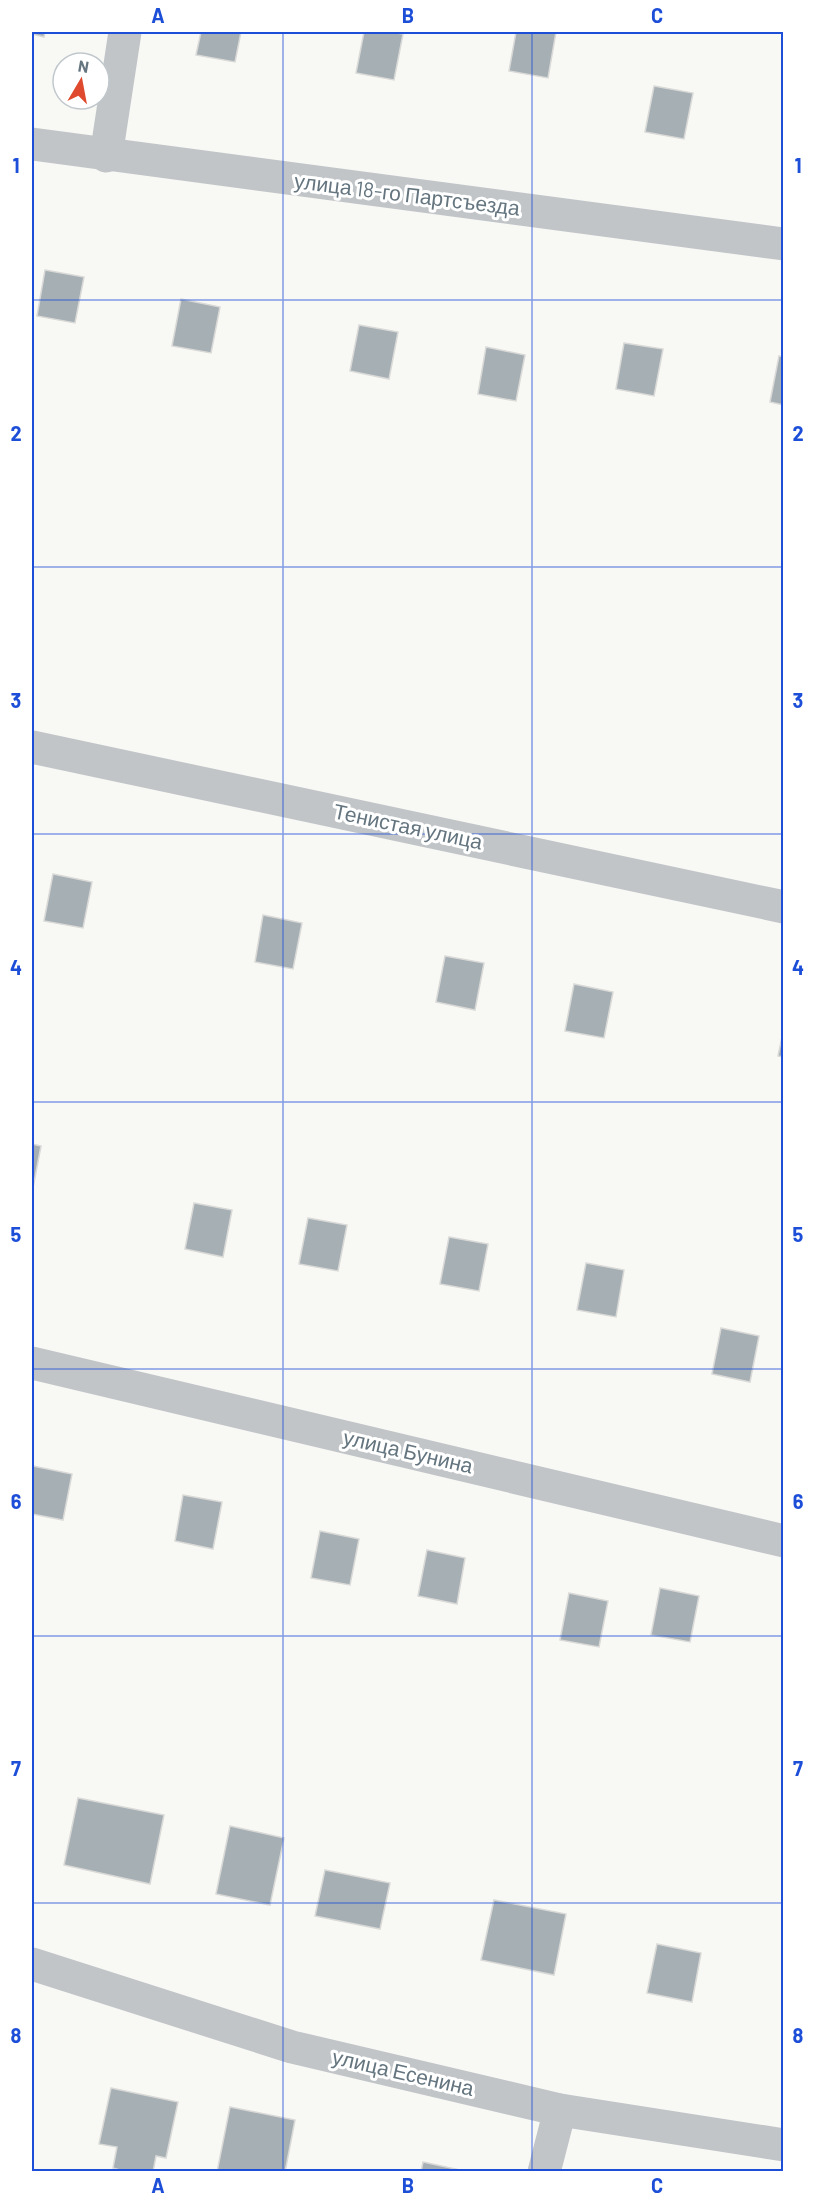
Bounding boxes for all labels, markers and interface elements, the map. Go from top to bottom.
text: A [151,3,165,27]
text: B [402,3,414,27]
text: C [651,3,663,27]
north arrow [51,51,111,111]
text: N [77,55,91,76]
text: 1 [12,153,20,177]
text: 1 [794,153,802,177]
street label: улица 18-го Партсъезда [293,167,522,220]
text: 2 [10,421,22,445]
text: 2 [792,421,804,445]
text: 3 [11,688,21,712]
text: 3 [793,688,803,712]
street label: Тенистая улица [332,798,485,854]
text: 4 [10,955,22,979]
text: 4 [792,955,804,979]
text: 5 [11,1222,22,1246]
text: 5 [793,1222,804,1246]
street label: улица Бунина [341,1423,476,1478]
text: 6 [11,1489,22,1513]
text: 6 [793,1489,804,1513]
text: 7 [11,1756,21,1780]
text: 7 [793,1756,803,1780]
text: 8 [11,2023,22,2047]
text: 8 [793,2023,804,2047]
street label: улица Есенина [330,2043,477,2100]
text: A [151,2173,165,2197]
text: B [402,2173,414,2197]
text: C [651,2173,663,2197]

